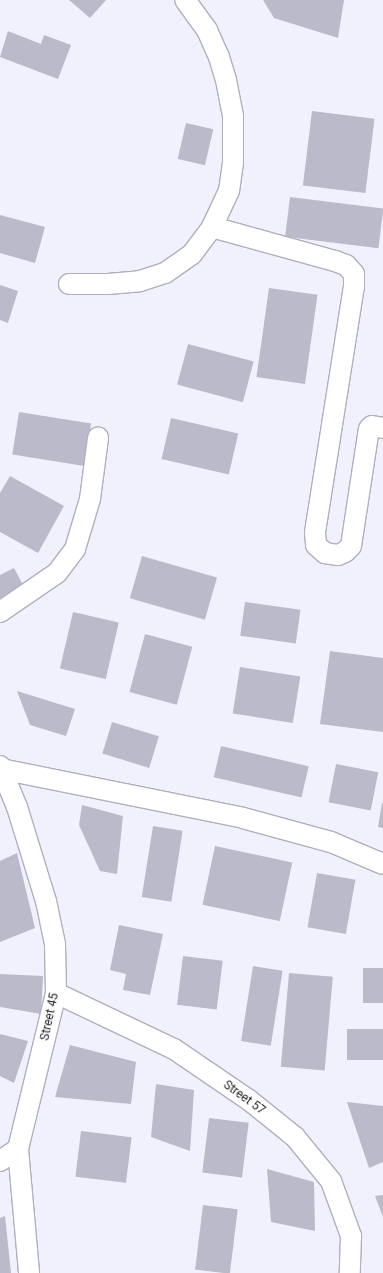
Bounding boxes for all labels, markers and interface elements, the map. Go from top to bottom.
street label: Street 45 [38,992,62,1042]
street label: Street 57 [220,1078,268,1118]

